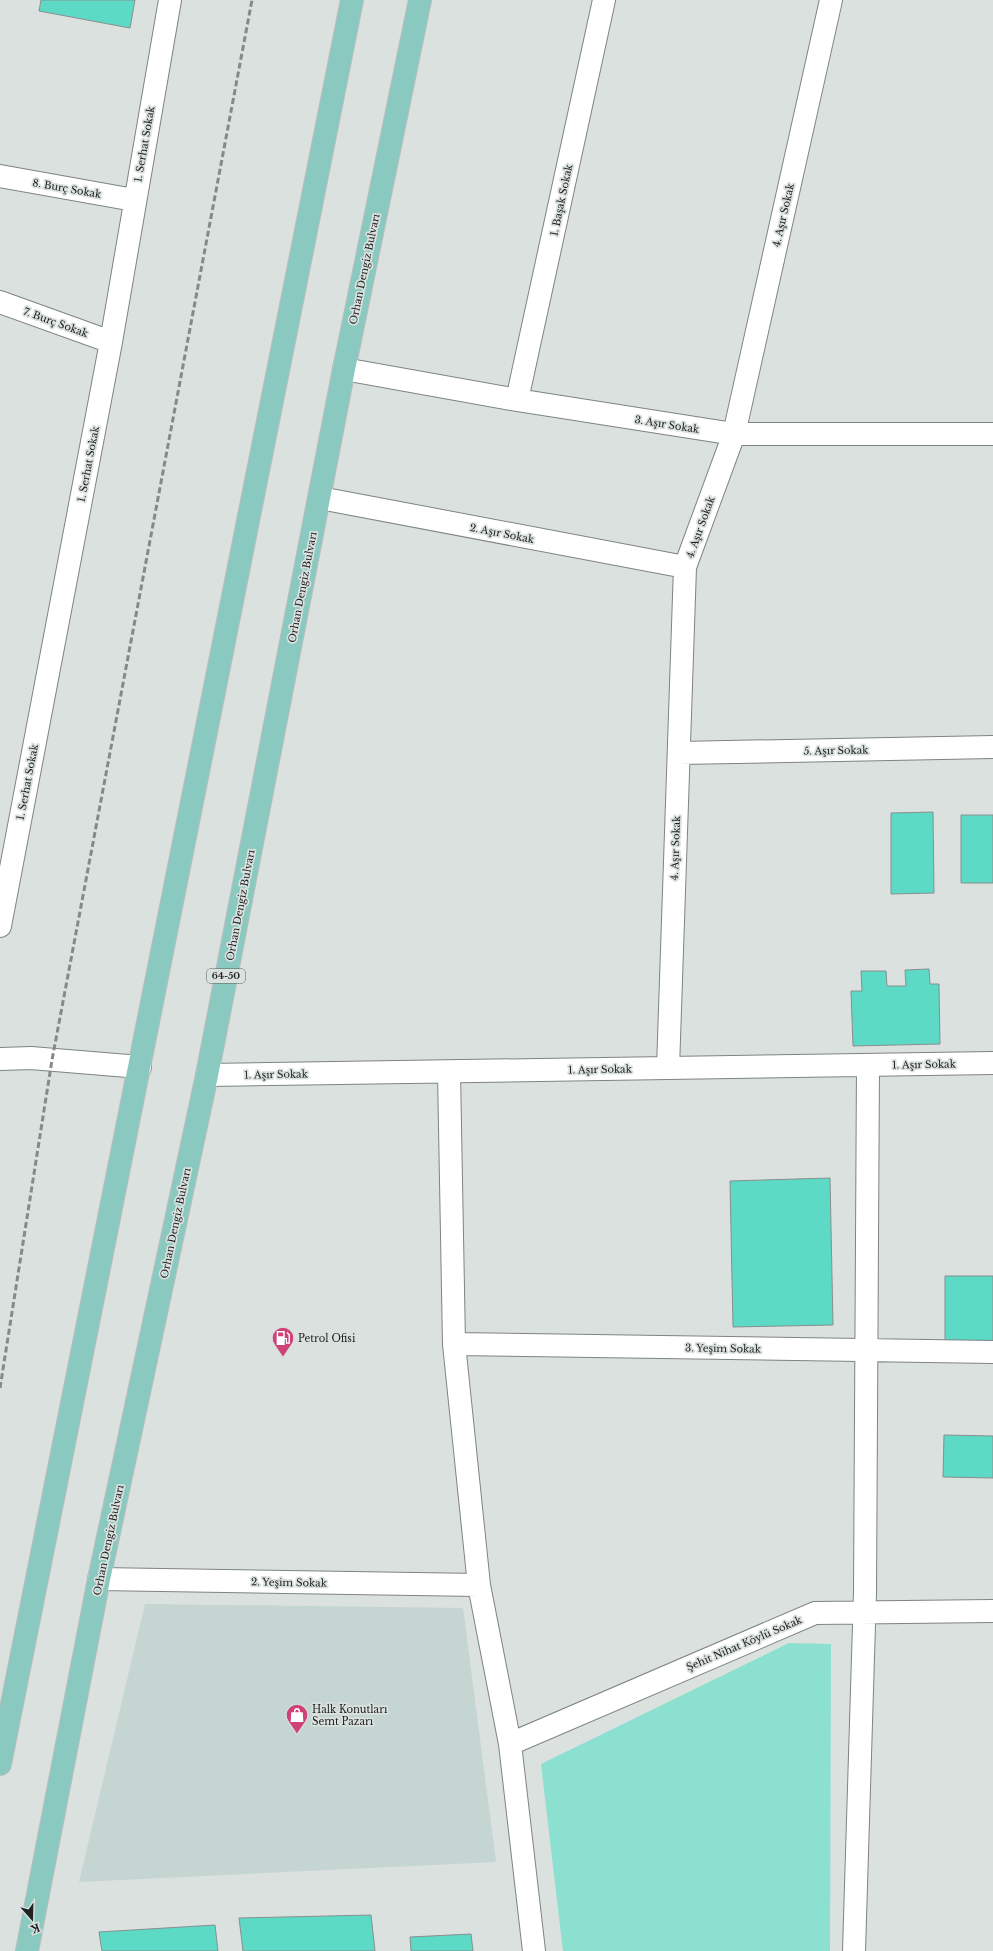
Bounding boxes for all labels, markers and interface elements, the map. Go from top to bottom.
street label: 1. Serhat Sokak [131,104,158,183]
street label: 1. Başak Sokak [548,162,576,237]
street label: 8. Burç Sokak [31,176,103,201]
street label: 4. Aşır Sokak [770,181,797,248]
street label: Orhan Dengiz Bulvarı [346,212,383,326]
street label: 7. Burç Sokak [22,305,91,340]
street label: 3. Aşır Sokak [634,413,701,436]
street label: 1. Serhat Sokak [75,424,102,503]
street label: 4. Aşır Sokak [683,494,718,560]
street label: 2. Aşır Sokak [469,521,536,546]
street label: Orhan Dengiz Bulvarı [285,530,320,644]
street label: 1. Serhat Sokak [14,742,41,821]
street label: 5. Aşır Sokak [804,743,869,758]
street label: 4. Aşır Sokak [668,815,683,881]
street label: Orhan Dengiz Bulvarı [223,848,258,962]
road number: 64-50 [207,969,245,983]
street label: 1. Aşır Sokak [892,1057,957,1072]
street label: 1. Aşır Sokak [568,1062,633,1077]
street label: 1. Aşır Sokak [244,1067,309,1082]
street label: Orhan Dengiz Bulvarı [157,1166,194,1280]
fuel station icon: Petrol Ofisi [270,1325,296,1358]
place label: Petrol Ofisi [298,1332,356,1345]
street label: 3. Yeşim Sokak [685,1341,762,1356]
street label: Orhan Dengiz Bulvarı [90,1483,127,1597]
street label: 2. Yeşim Sokak [251,1575,328,1590]
street label: Şehit Nihat Köylü Sokak [684,1613,805,1674]
shop icon: Halk Konutları Semt Pazarı [284,1702,310,1735]
place label: Halk Konutları Semt Pazarı [312,1703,388,1728]
north arrow [12,1899,52,1939]
text: K [28,1920,42,1937]

